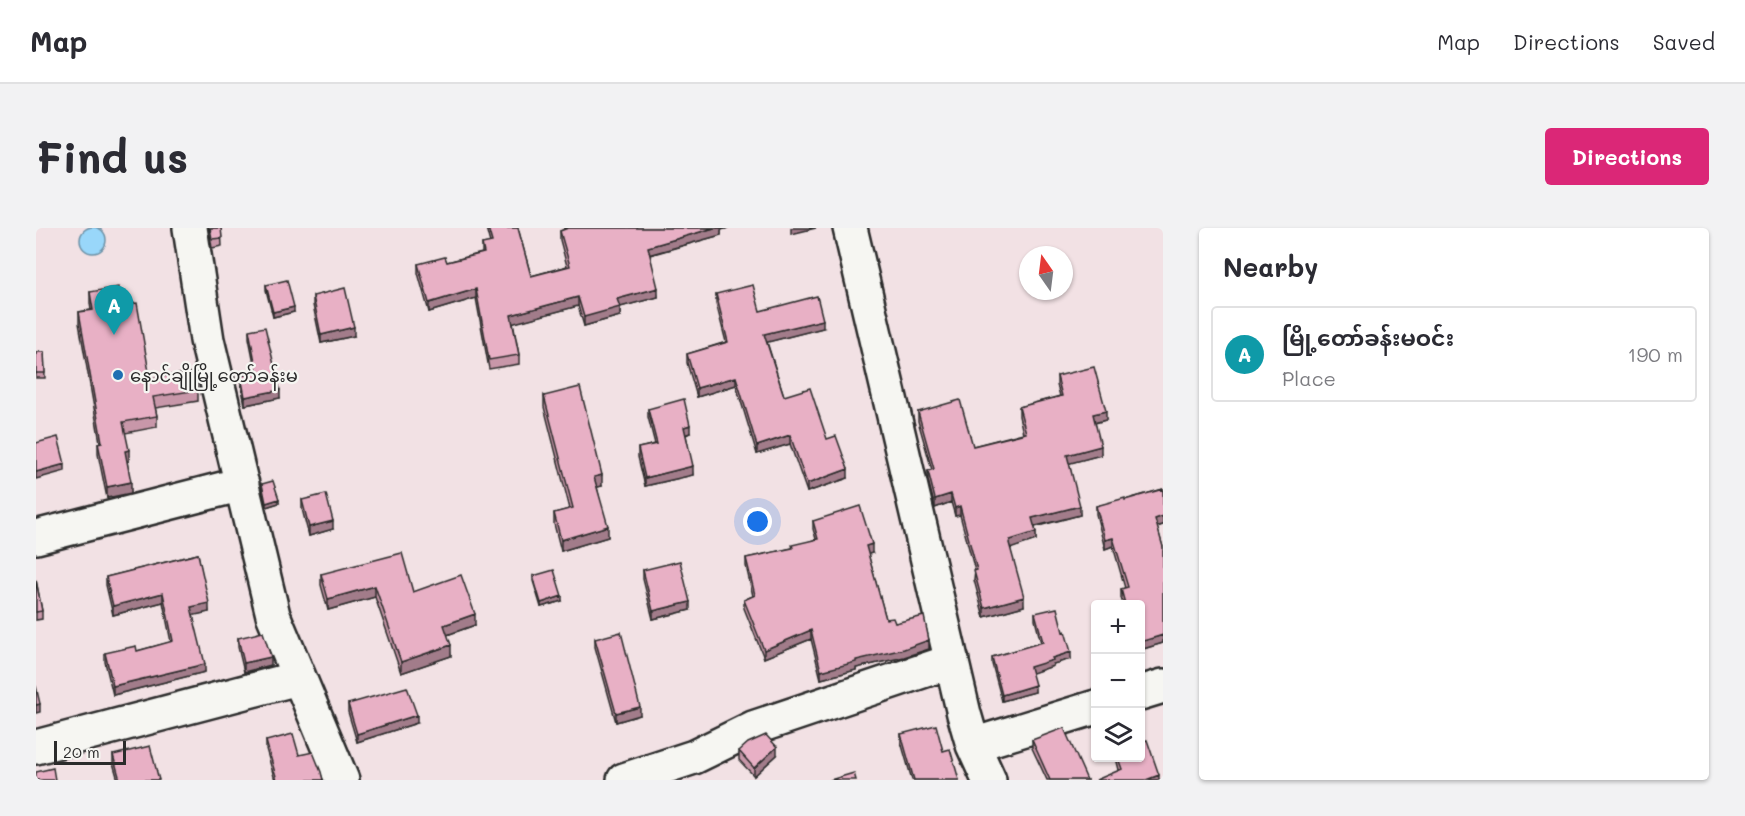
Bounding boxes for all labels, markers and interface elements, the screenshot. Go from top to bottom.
text: Map [30,23,87,59]
text: Map [1437,28,1480,55]
text: Directions [1513,28,1620,55]
text: Saved [1653,28,1715,55]
button: Directions [1545,128,1709,185]
text: Find us [36,129,188,184]
north arrow [1019,246,1073,300]
text: Nearby [1223,250,1318,284]
pin: A [94,285,134,335]
text: မြို့တော်ခန်းမဝင်း [1282,323,1454,352]
text: A [1238,341,1251,367]
text: 190 m [1628,341,1683,367]
place label: နောင်ချိုမြို့တော်ခန်းမ [130,362,298,391]
text: Place [1282,365,1336,391]
marker: နောင်ချိုမြို့တော်ခန်းမ [111,368,125,382]
your location [743,507,772,536]
map controls [1091,600,1145,762]
button: + [1091,600,1145,654]
button: − [1091,654,1145,708]
button: layers [1091,708,1145,762]
scale bar [54,738,126,766]
text: 20 m [63,741,100,762]

